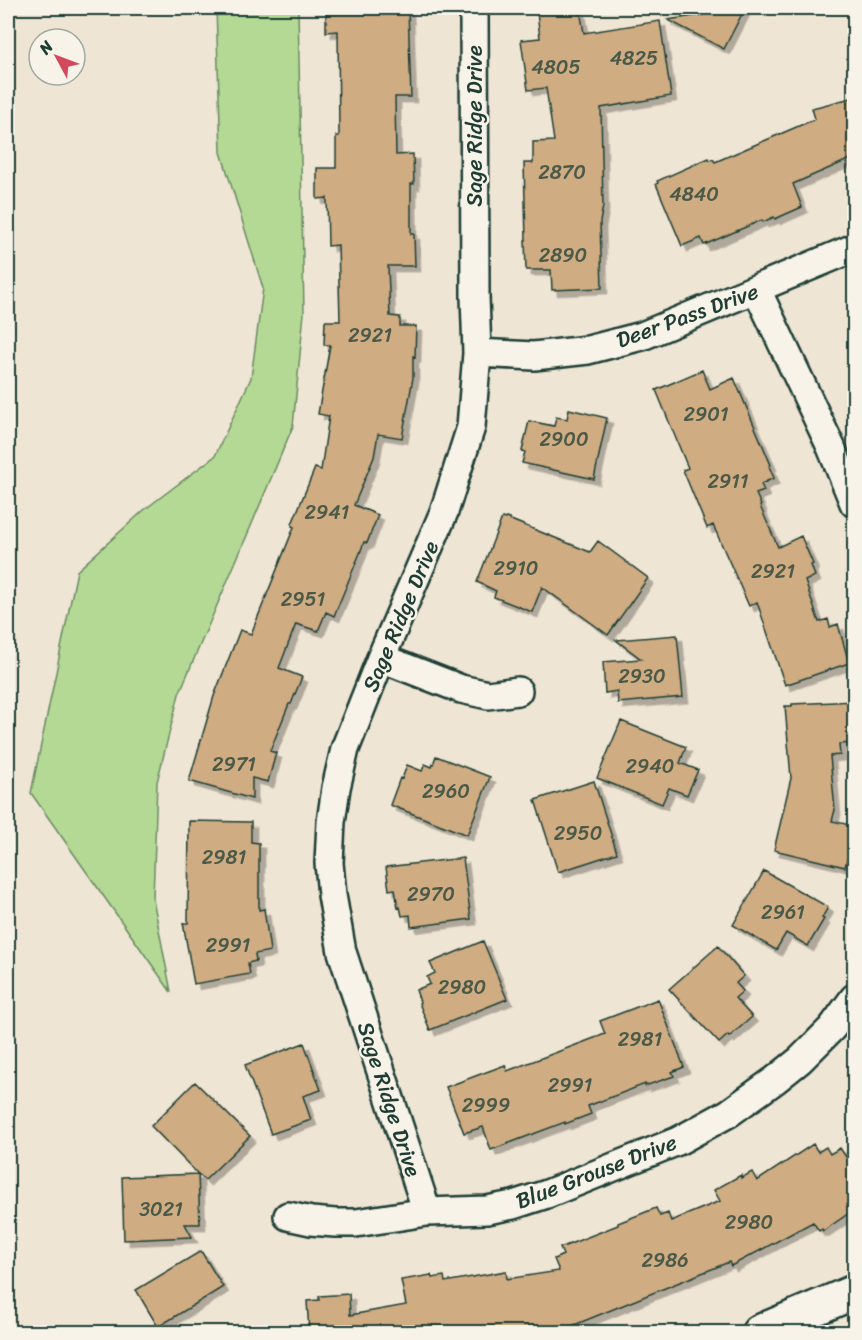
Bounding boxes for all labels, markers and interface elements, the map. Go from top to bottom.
north arrow [27,27,87,87]
text: N [31,33,61,62]
house number: 4825 [610,41,658,76]
street label: Sage Ridge Drive [455,45,494,207]
house number: 4805 [531,50,581,85]
house number: 2870 [538,155,586,190]
house number: 4840 [669,177,719,212]
house number: 2890 [539,238,587,273]
street label: Deer Pass Drive [610,272,764,359]
house number: 2921 [348,318,392,353]
house number: 2901 [683,397,729,432]
house number: 2900 [539,422,589,457]
house number: 2911 [708,464,748,499]
house number: 2941 [305,495,349,530]
street label: Sage Ridge Drive [351,534,450,698]
house number: 2910 [493,551,539,586]
house number: 2921 [751,554,795,589]
house number: 2951 [281,582,325,617]
house number: 2930 [618,659,666,694]
house number: 2971 [212,747,256,782]
house number: 2940 [626,749,674,784]
house number: 2960 [422,774,470,809]
house number: 2950 [554,816,602,851]
house number: 2981 [202,840,246,875]
house number: 2970 [407,877,455,912]
house number: 2961 [761,895,805,930]
house number: 2991 [206,928,250,963]
house number: 2980 [438,970,486,1005]
street label: Sage Ridge Drive [346,1016,433,1182]
house number: 2981 [618,1022,662,1057]
house number: 2991 [548,1068,592,1103]
house number: 2999 [462,1088,510,1123]
street label: Blue Grouse Drive [510,1123,683,1220]
house number: 3021 [139,1192,183,1227]
house number: 2980 [725,1205,773,1240]
house number: 2986 [641,1243,689,1278]

